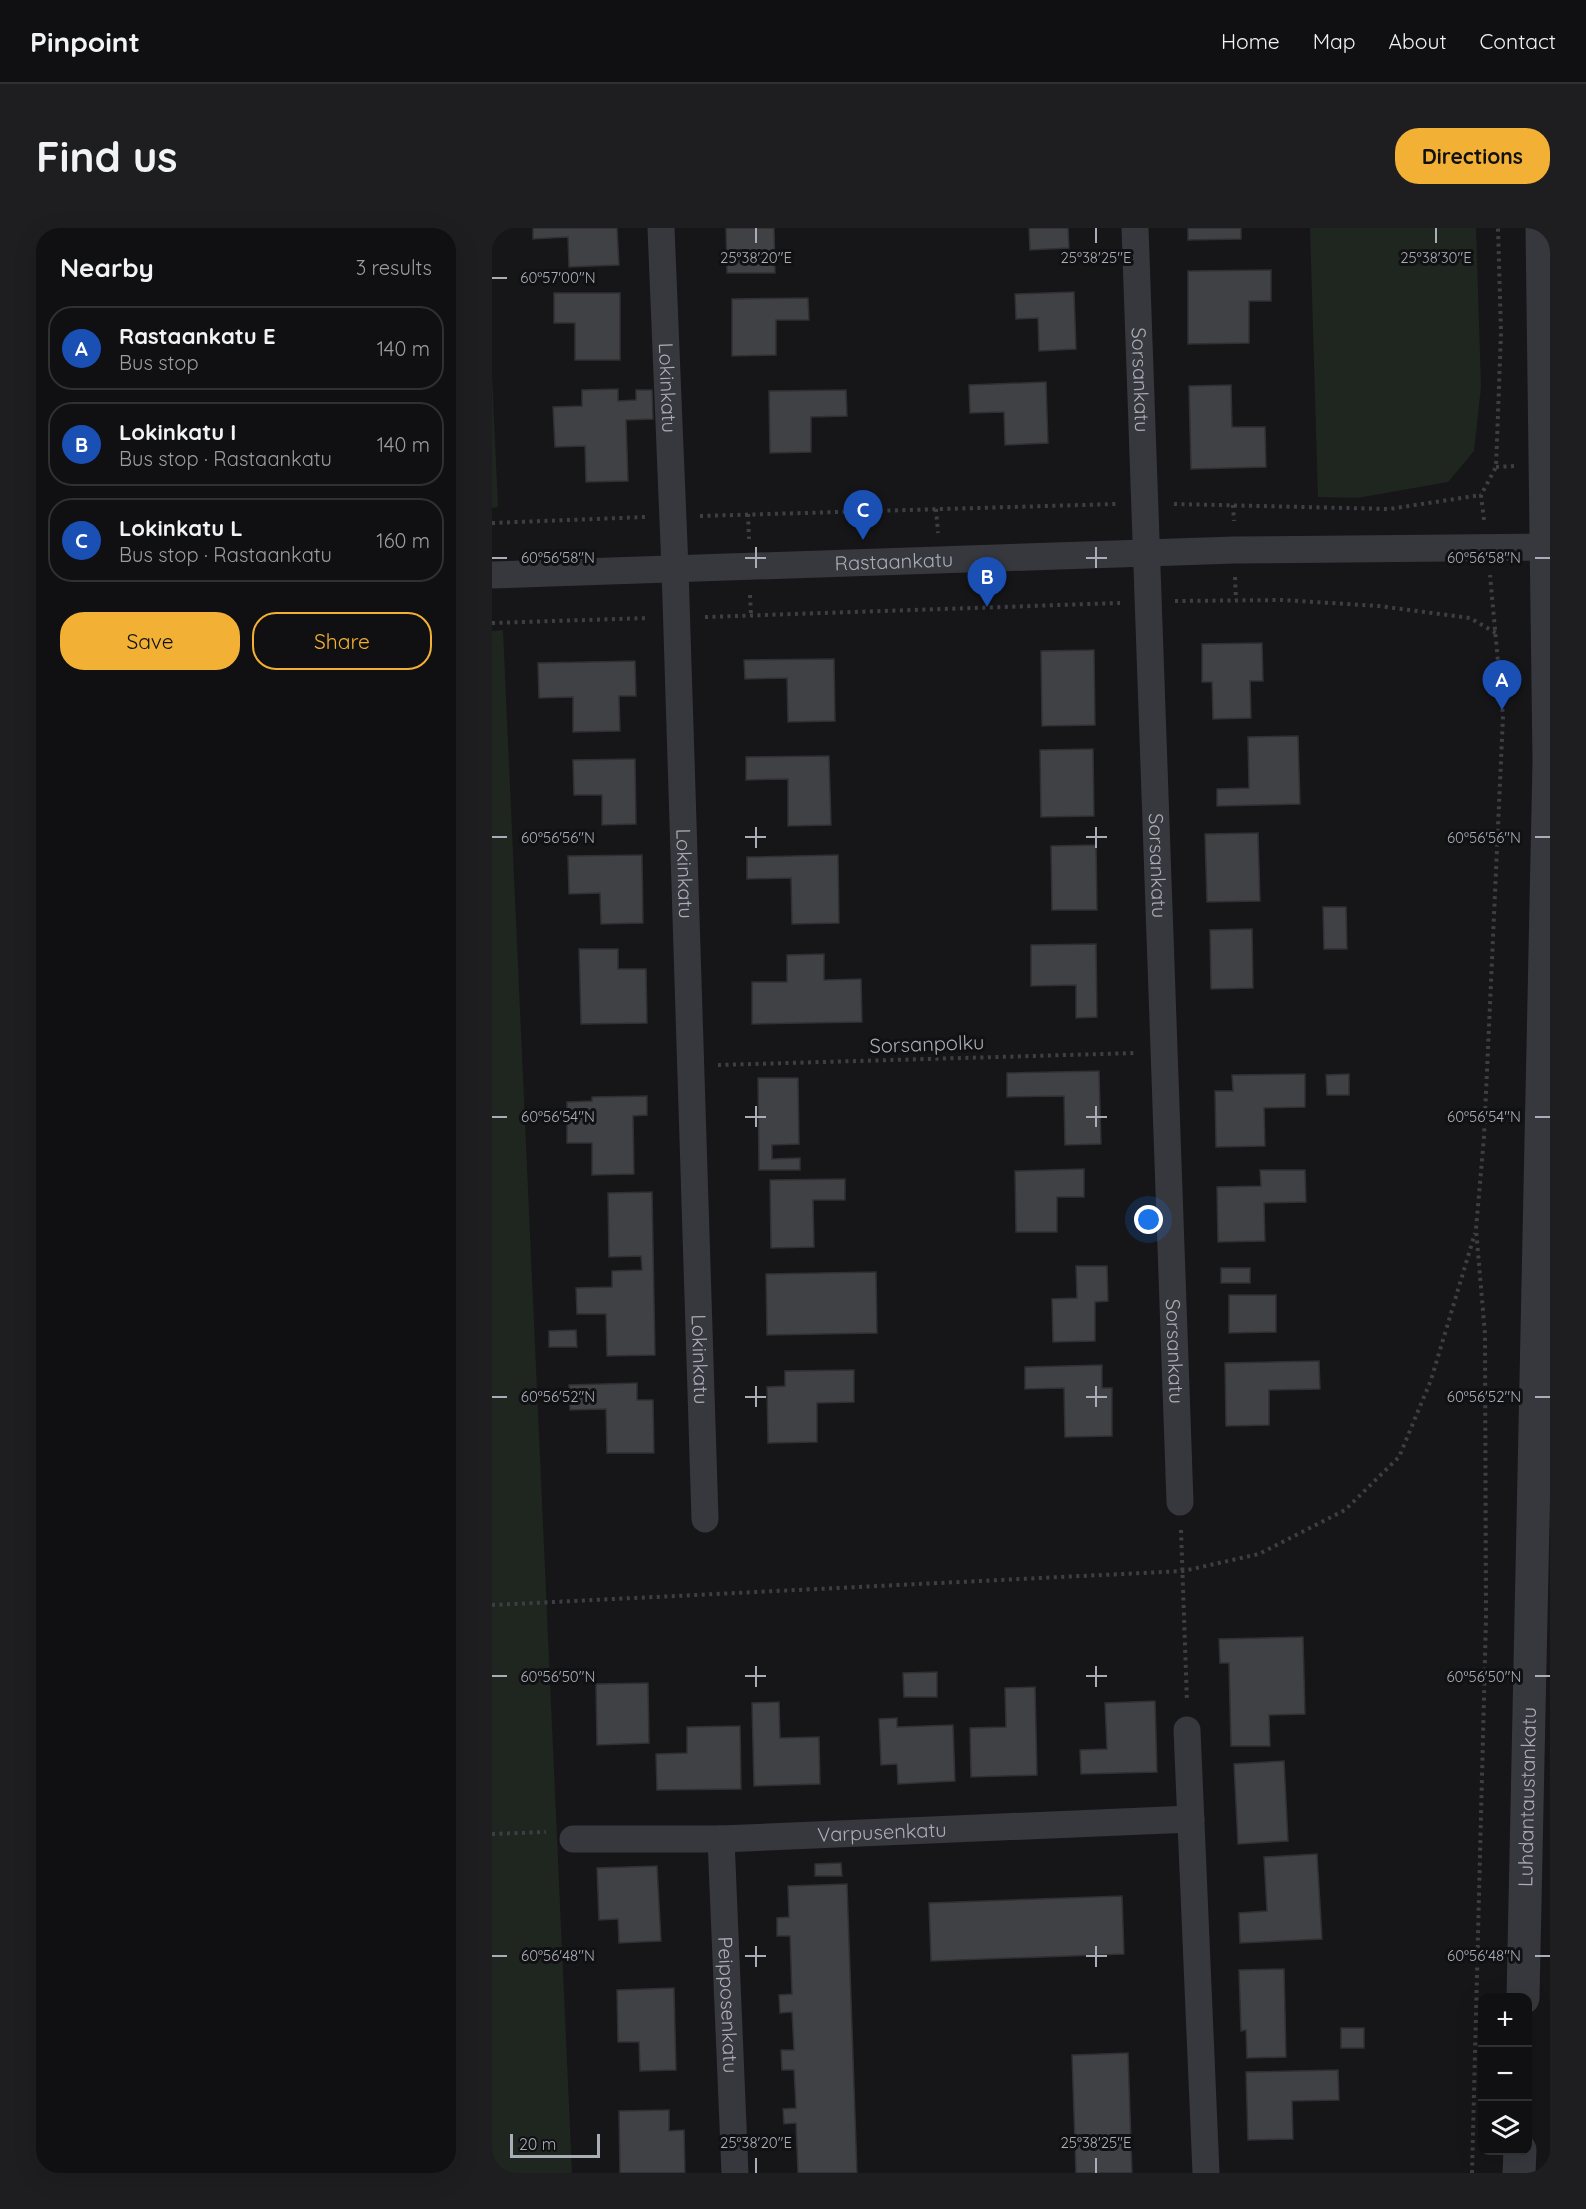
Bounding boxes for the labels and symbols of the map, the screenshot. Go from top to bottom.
text: 25°38'20"E [720,248,792,267]
text: 25°38'25"E [1060,248,1132,267]
text: 25°38'30"E [1400,248,1472,267]
text: 60°57'00"N [520,268,596,287]
street label: Sorsankatu [1127,327,1155,433]
street label: Lokinkatu [654,342,682,433]
pin: C [844,490,883,540]
street label: Rastaankatu [834,546,954,575]
text: 60°56'58"N [521,548,595,567]
text: 60°56'58"N [1447,548,1521,567]
pin: B [968,558,1006,607]
pin: A [1482,660,1522,710]
street label: Sorsankatu [1144,813,1172,919]
text: 60°56'56"N [521,828,595,847]
street label: Lokinkatu [671,828,699,919]
text: 60°56'56"N [1447,828,1521,847]
street label: Sorsanpolku [869,1029,985,1058]
text: 60°56'54"N [521,1107,595,1126]
text: 60°56'54"N [1447,1107,1521,1126]
your location [1134,1205,1163,1234]
street label: Sorsankatu [1161,1298,1190,1404]
street label: Lokinkatu [687,1314,714,1405]
text: 60°56'52"N [521,1387,595,1406]
text: 60°56'52"N [1447,1387,1521,1406]
text: 60°56'50"N [521,1667,595,1686]
text: 60°56'50"N [1447,1667,1521,1686]
street label: Luhdantaustankatu [1512,1707,1541,1887]
street label: Varpusenkatu [817,1816,947,1847]
street label: Peipposenkatu [713,1936,744,2074]
text: 60°56'48"N [521,1946,595,1965]
text: 60°56'48"N [1447,1946,1521,1965]
scale bar [510,2131,600,2158]
text: 25°38'20"E [720,2133,792,2152]
text: 25°38'25"E [1060,2133,1132,2152]

